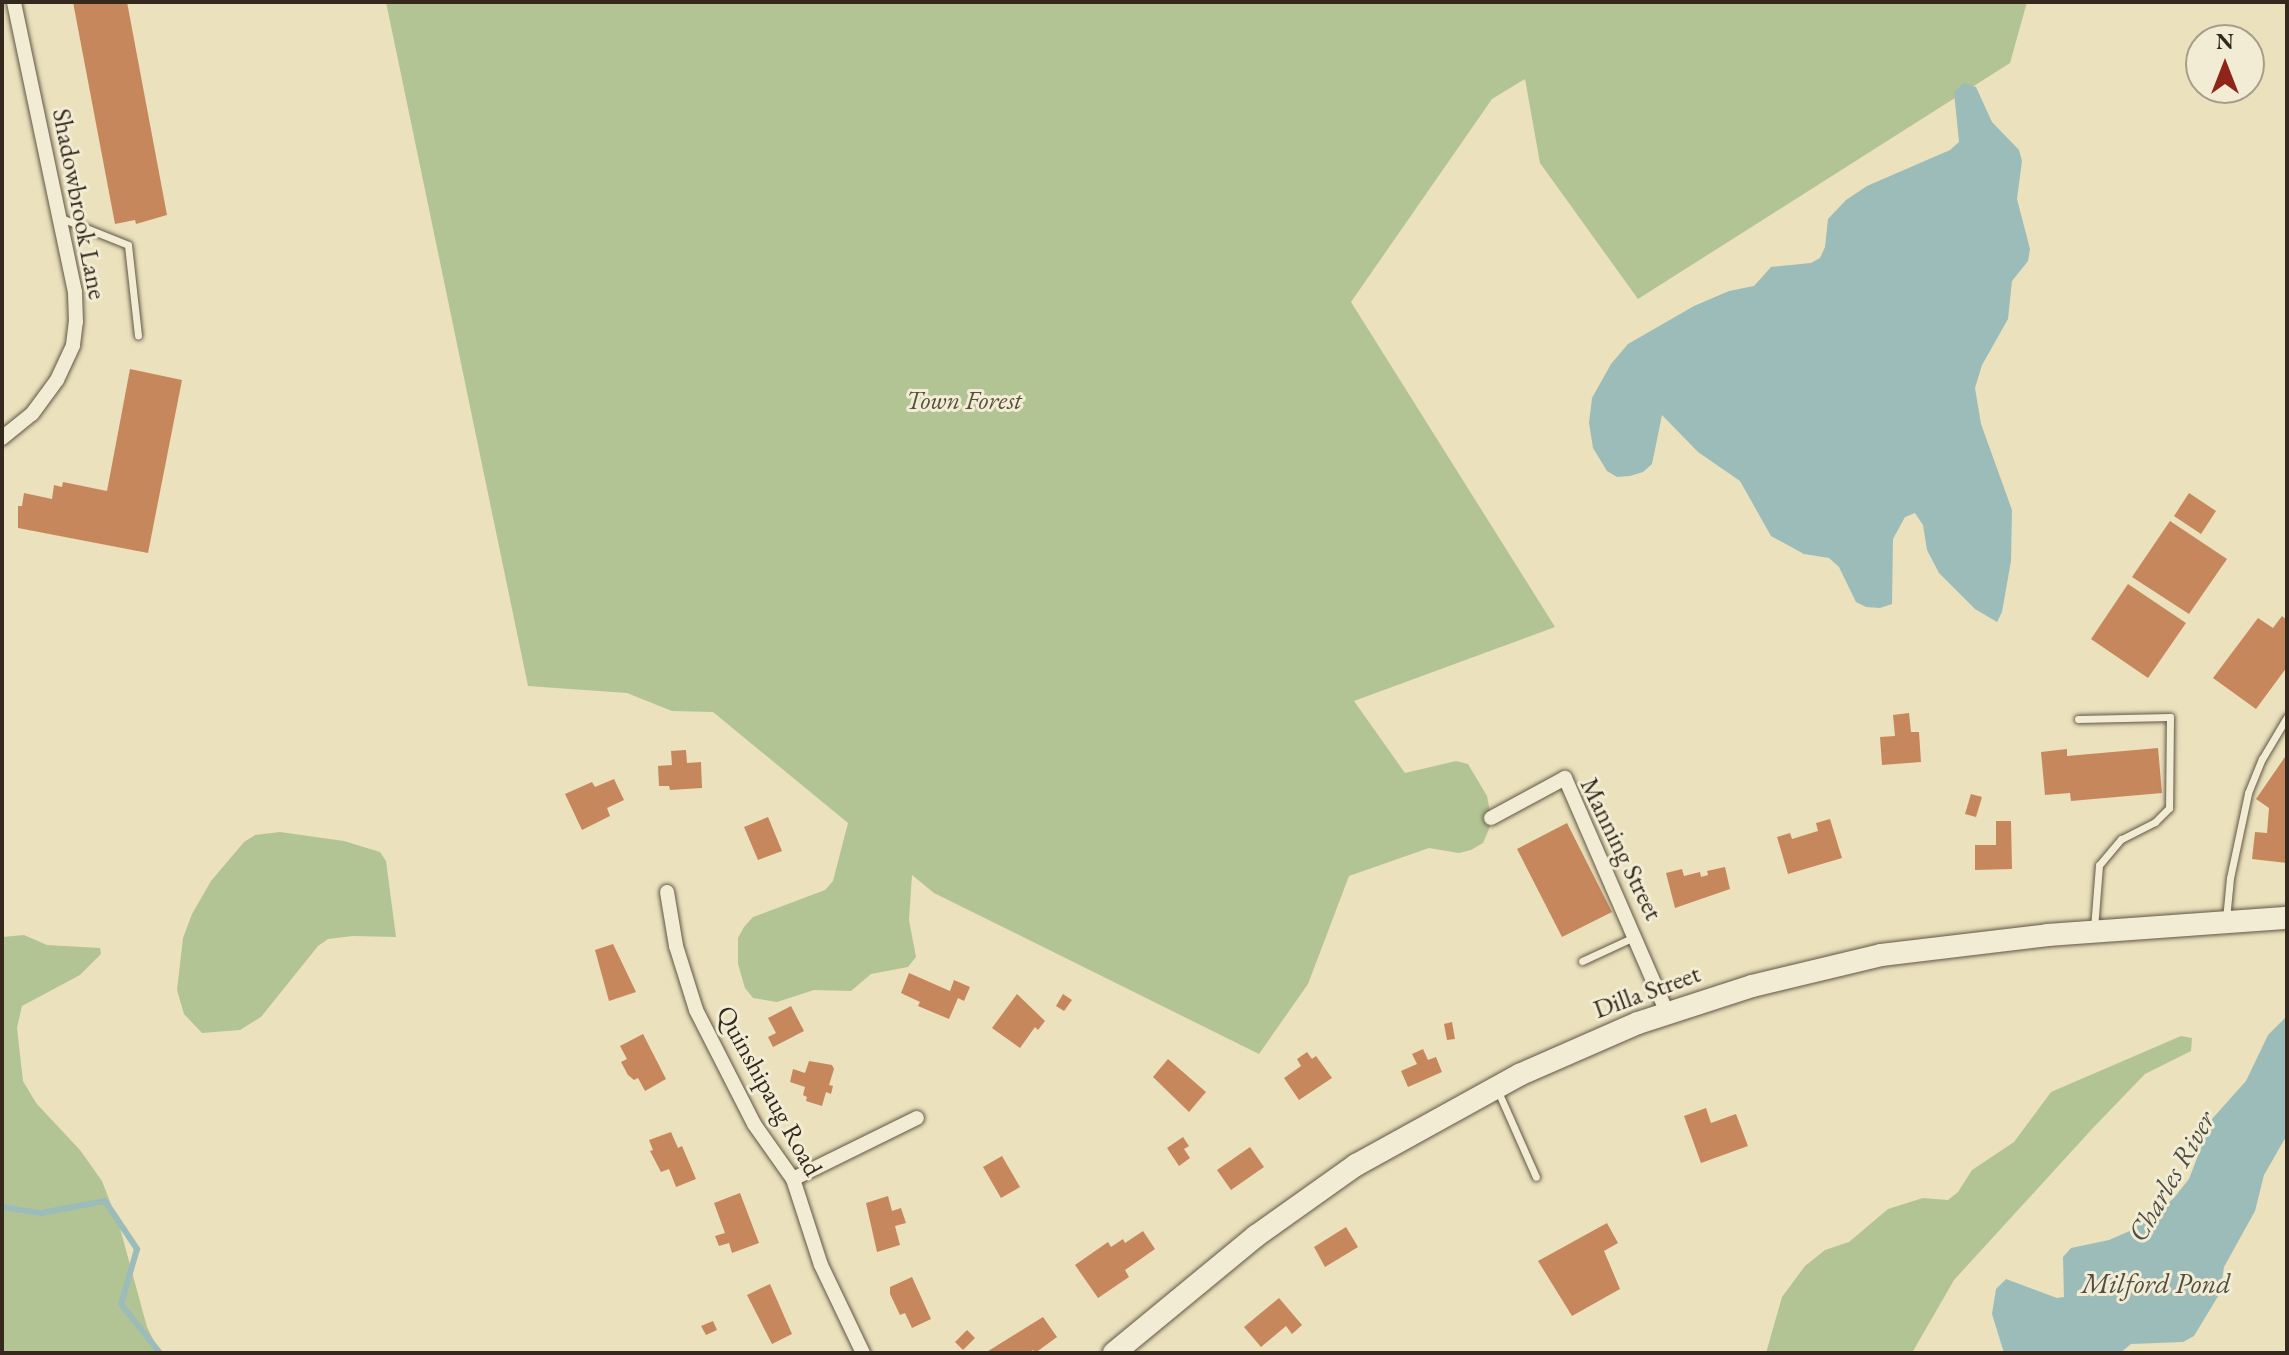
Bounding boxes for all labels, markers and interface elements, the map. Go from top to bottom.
north arrow [2185,24,2265,104]
text: N [2216,27,2234,56]
street label: Shadowbrook Lane [45,106,113,302]
park label: Town Forest [906,385,1022,417]
street label: Manning Street [1573,773,1669,925]
street label: Dilla Street [1589,958,1705,1026]
street label: Quinshipaug Road [709,1000,829,1182]
water label: Charles River [2120,1105,2222,1247]
water label: Milford Pond [2081,1266,2231,1300]

